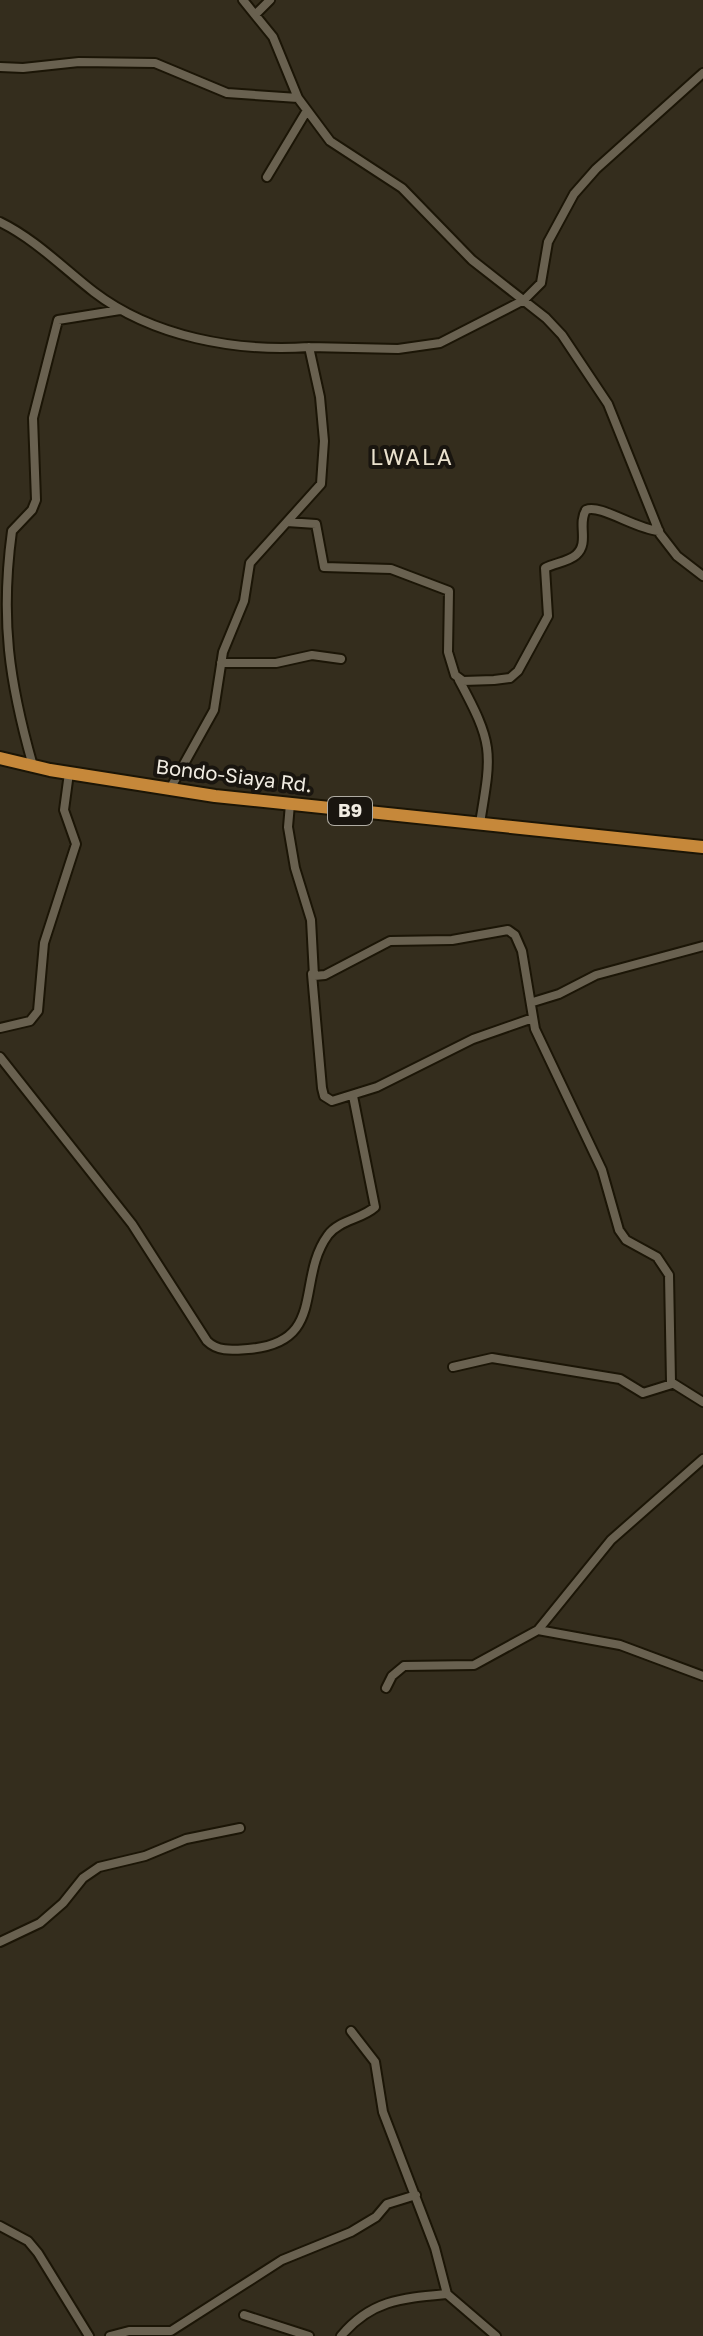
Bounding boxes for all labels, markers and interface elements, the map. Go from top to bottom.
district label: LWALA [370,443,454,470]
street label: Bondo-Siaya Rd. [155,754,314,797]
road number: B9 [328,797,372,825]

